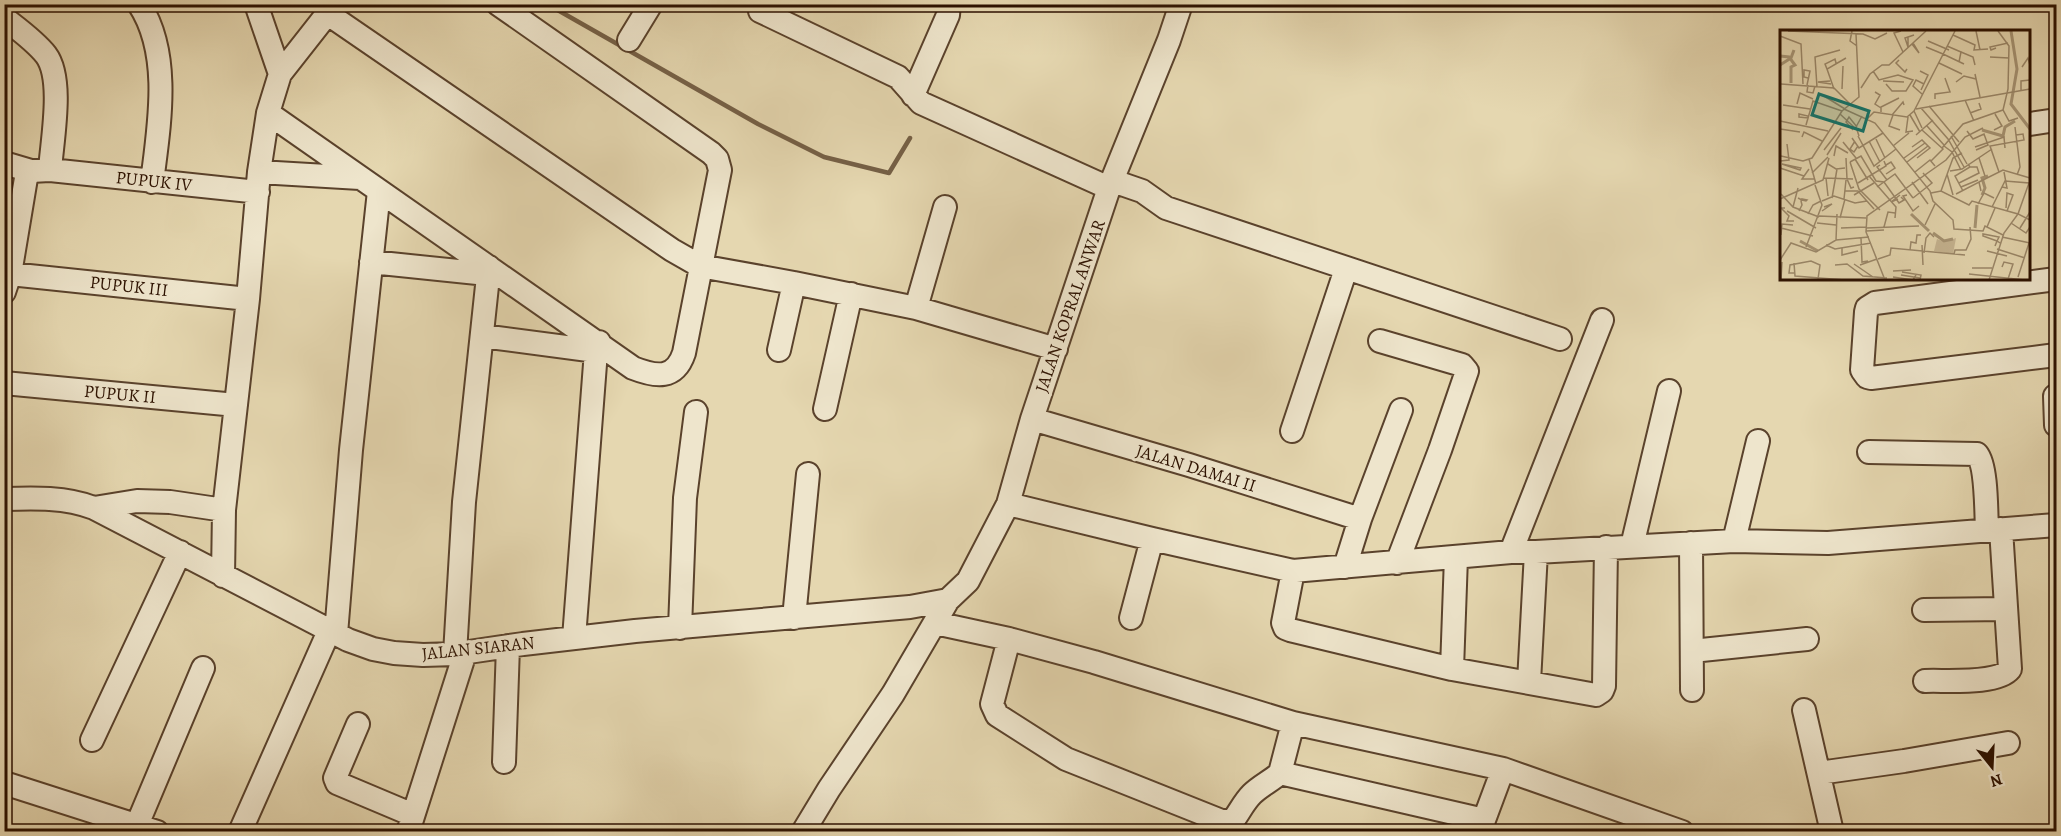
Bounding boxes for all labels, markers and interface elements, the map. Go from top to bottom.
inset map [1780,30,2031,280]
street label: PUPUK IV [115,165,193,197]
street label: JALAN KOPRAL ANWAR [1029,216,1111,396]
street label: PUPUK III [89,270,169,302]
street label: PUPUK II [83,379,157,409]
street label: JALAN DAMAI II [1133,438,1259,498]
street label: JALAN SIARAN [420,630,536,666]
north arrow [1962,737,2022,797]
text: N [1987,768,2005,793]

